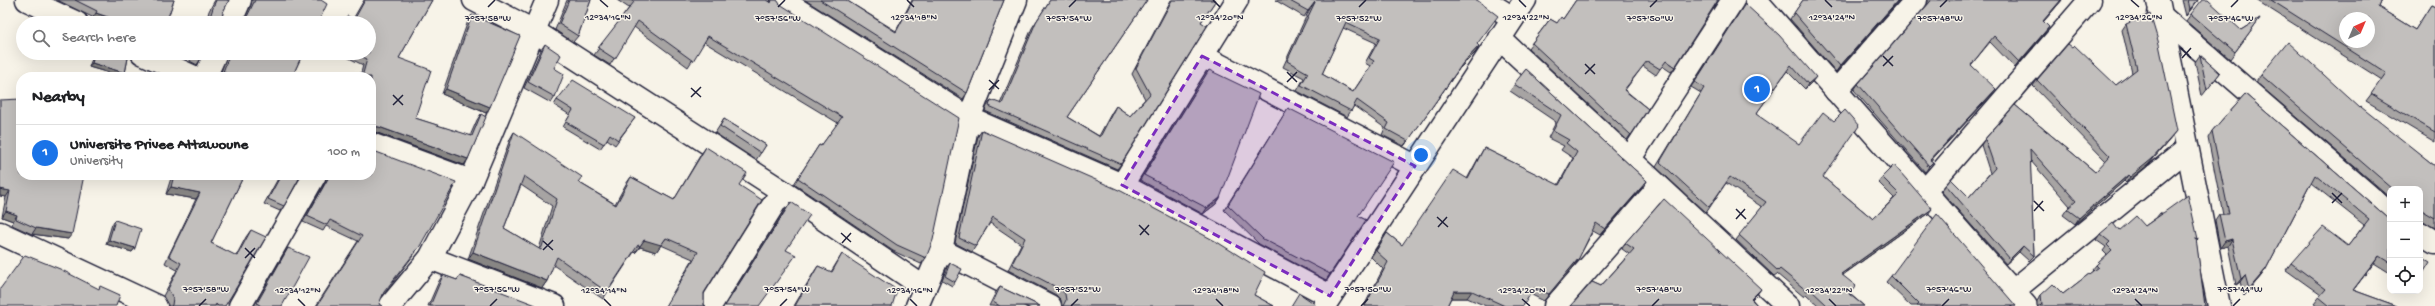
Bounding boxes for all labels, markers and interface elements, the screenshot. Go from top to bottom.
text: 12°34'16"N [584,12,631,24]
text: 12°34'18"N [890,12,938,24]
text: 12°34'20"N [1195,12,1244,24]
text: 12°34'22"N [1502,12,1550,24]
text: 12°34'24"N [1808,12,1856,24]
text: 12°34'26"N [2115,12,2163,24]
north arrow [2339,12,2375,48]
text: 7°57'58"W [464,13,512,25]
text: 7°57'56"W [754,13,801,25]
text: 7°57'54"W [1045,13,1092,25]
text: 7°57'52"W [1335,13,1382,25]
text: 7°57'50"W [1626,13,1674,25]
text: 7°57'48"W [1916,13,1963,25]
text: 7°57'46"W [2207,13,2254,25]
search box [16,16,376,60]
icon: search [30,27,52,49]
text: Search here [62,29,136,47]
pin: 1 [1744,74,1770,104]
text: Nearby [32,88,85,108]
text: Universite Privee Attawoune [70,136,248,154]
text: 1 [42,145,48,160]
text: 100 m [328,145,360,160]
your location [1411,145,1431,165]
text: University [70,154,123,169]
map controls [2387,186,2423,294]
button: + [2387,186,2423,222]
button: − [2387,222,2423,258]
button: locate [2387,258,2423,294]
text: 7°57'58"W [182,284,230,296]
text: 7°57'56"W [473,284,520,296]
text: 7°57'54"W [763,284,810,296]
text: 7°57'52"W [1054,284,1101,296]
text: 7°57'50"W [1344,284,1392,296]
text: 7°57'48"W [1635,284,1682,296]
text: 7°57'46"W [1925,284,1972,296]
text: 7°57'44"W [2217,284,2263,296]
text: 12°34'12"N [274,285,321,297]
text: 12°34'14"N [580,285,627,297]
text: 12°34'16"N [886,285,933,297]
text: 12°34'18"N [1192,285,1240,297]
text: 12°34'20"N [1497,285,1546,297]
text: 12°34'22"N [1805,285,1853,297]
text: 12°34'24"N [2111,285,2159,297]

